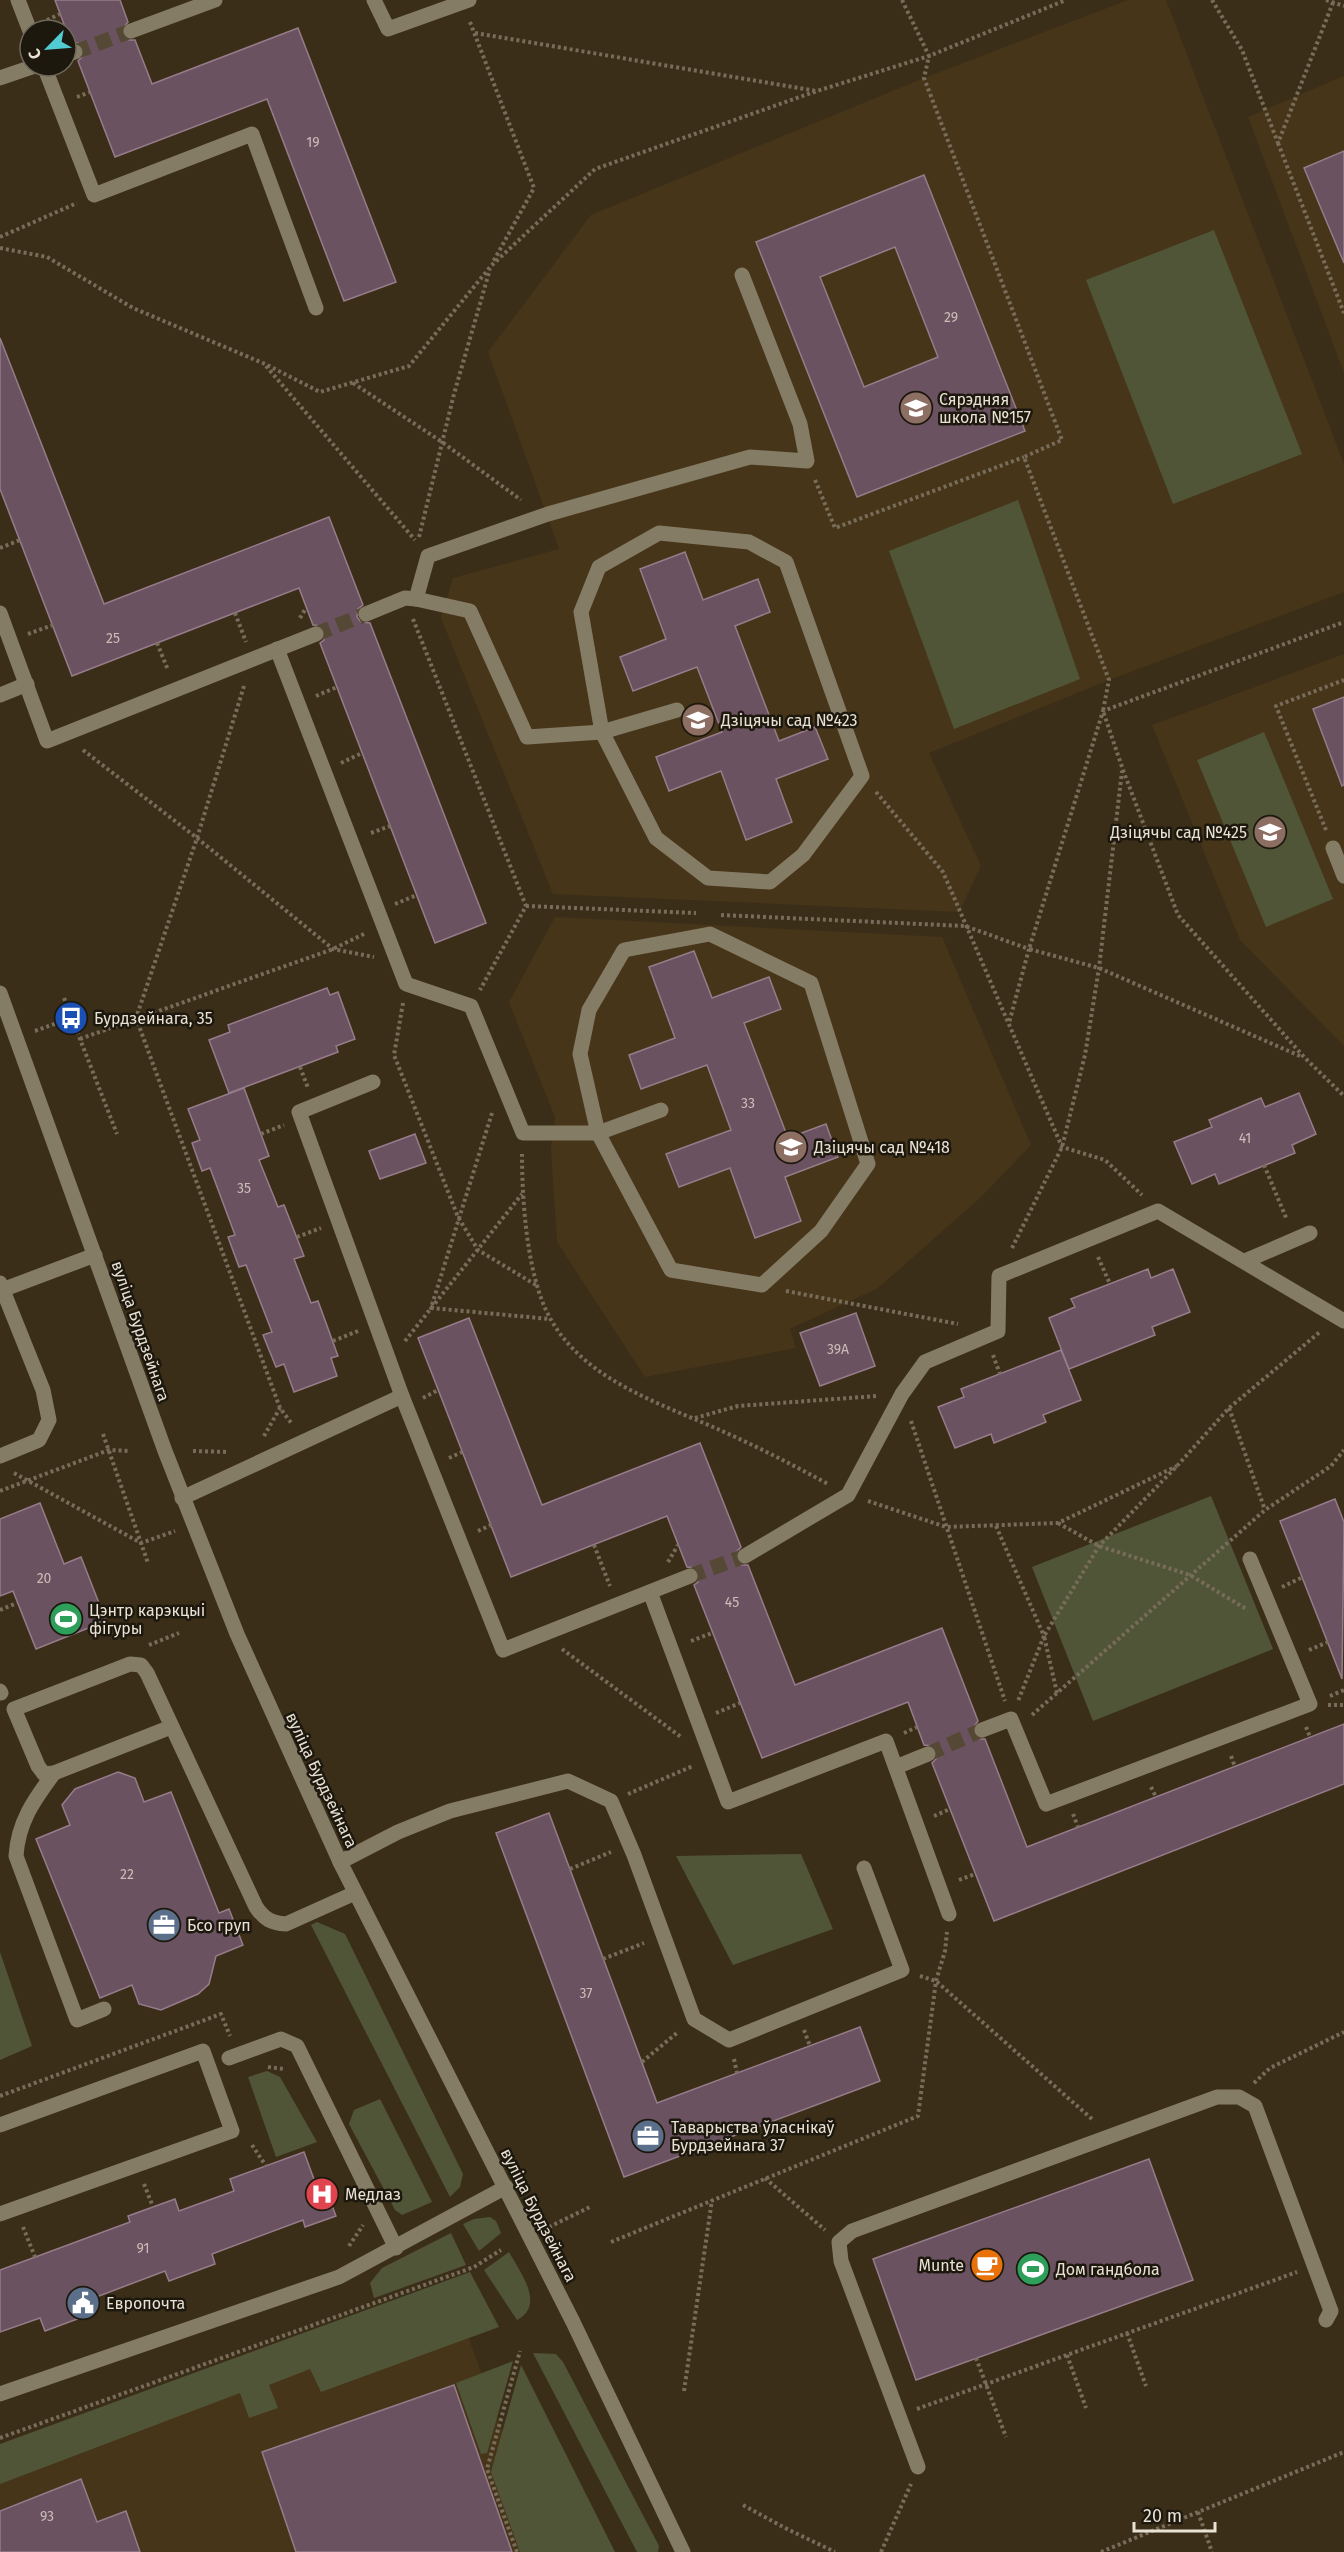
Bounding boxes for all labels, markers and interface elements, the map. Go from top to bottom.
north arrow [18,18,78,78]
text: С [24,45,45,62]
house number: 19 [306,134,320,151]
house number: 29 [944,309,958,326]
school or university icon: Сярэдняя школа №157 [898,390,934,426]
place label: Сярэдняя школа №157 [939,390,1031,427]
house number: 25 [106,630,120,647]
school or university icon: Дзіцячы сад №423 [680,702,716,738]
place label: Дзіцячы сад №423 [720,711,858,730]
school or university icon: Дзіцячы сад №425 [1252,814,1288,850]
place label: Дзіцячы сад №425 [1109,823,1247,842]
bus stop icon: Бурдзейнага, 35 [53,1000,89,1036]
place label: Бурдзейнага, 35 [94,1009,213,1028]
house number: 33 [741,1095,755,1112]
school or university icon: Дзіцячы сад №418 [773,1129,809,1165]
house number: 41 [1239,1130,1251,1147]
place label: Дзіцячы сад №418 [813,1138,950,1157]
house number: 35 [237,1180,251,1197]
street label: вуліца Бурдзейнага [108,1258,173,1404]
house number: 39А [827,1341,849,1358]
house number: 20 [37,1570,52,1587]
house number: 45 [725,1594,739,1611]
sports icon: Цэнтр карэкцыі фігуры [48,1601,84,1637]
place label: Цэнтр карэкцыі фігуры [89,1601,205,1638]
street label: вуліца Бурдзейнага [282,1709,361,1851]
house number: 22 [120,1866,134,1883]
office icon: Бсо груп [146,1907,182,1943]
place label: Бсо груп [187,1916,251,1935]
house number: 37 [579,1985,593,2002]
office icon: Таварыства ўласнікаў Бурдзейнага 37 [630,2118,666,2154]
place label: Таварыства ўласнікаў Бурдзейнага 37 [671,2118,834,2155]
street label: вуліца Бурдзейнага [497,2145,580,2285]
hospital icon: Медлаз [304,2176,340,2212]
place label: Медлаз [345,2185,401,2204]
house number: 91 [136,2240,150,2257]
cafe icon: Munte [969,2247,1005,2283]
sports icon: Дом гандбола [1015,2251,1051,2287]
place label: Munte [919,2256,964,2275]
place label: Дом гандбола [1055,2260,1160,2279]
public building icon: Европочта [65,2285,101,2321]
place label: Европочта [106,2294,185,2313]
scale bar [1134,2495,1215,2533]
text: 20 m [1143,2505,1182,2527]
house number: 93 [40,2508,54,2525]

